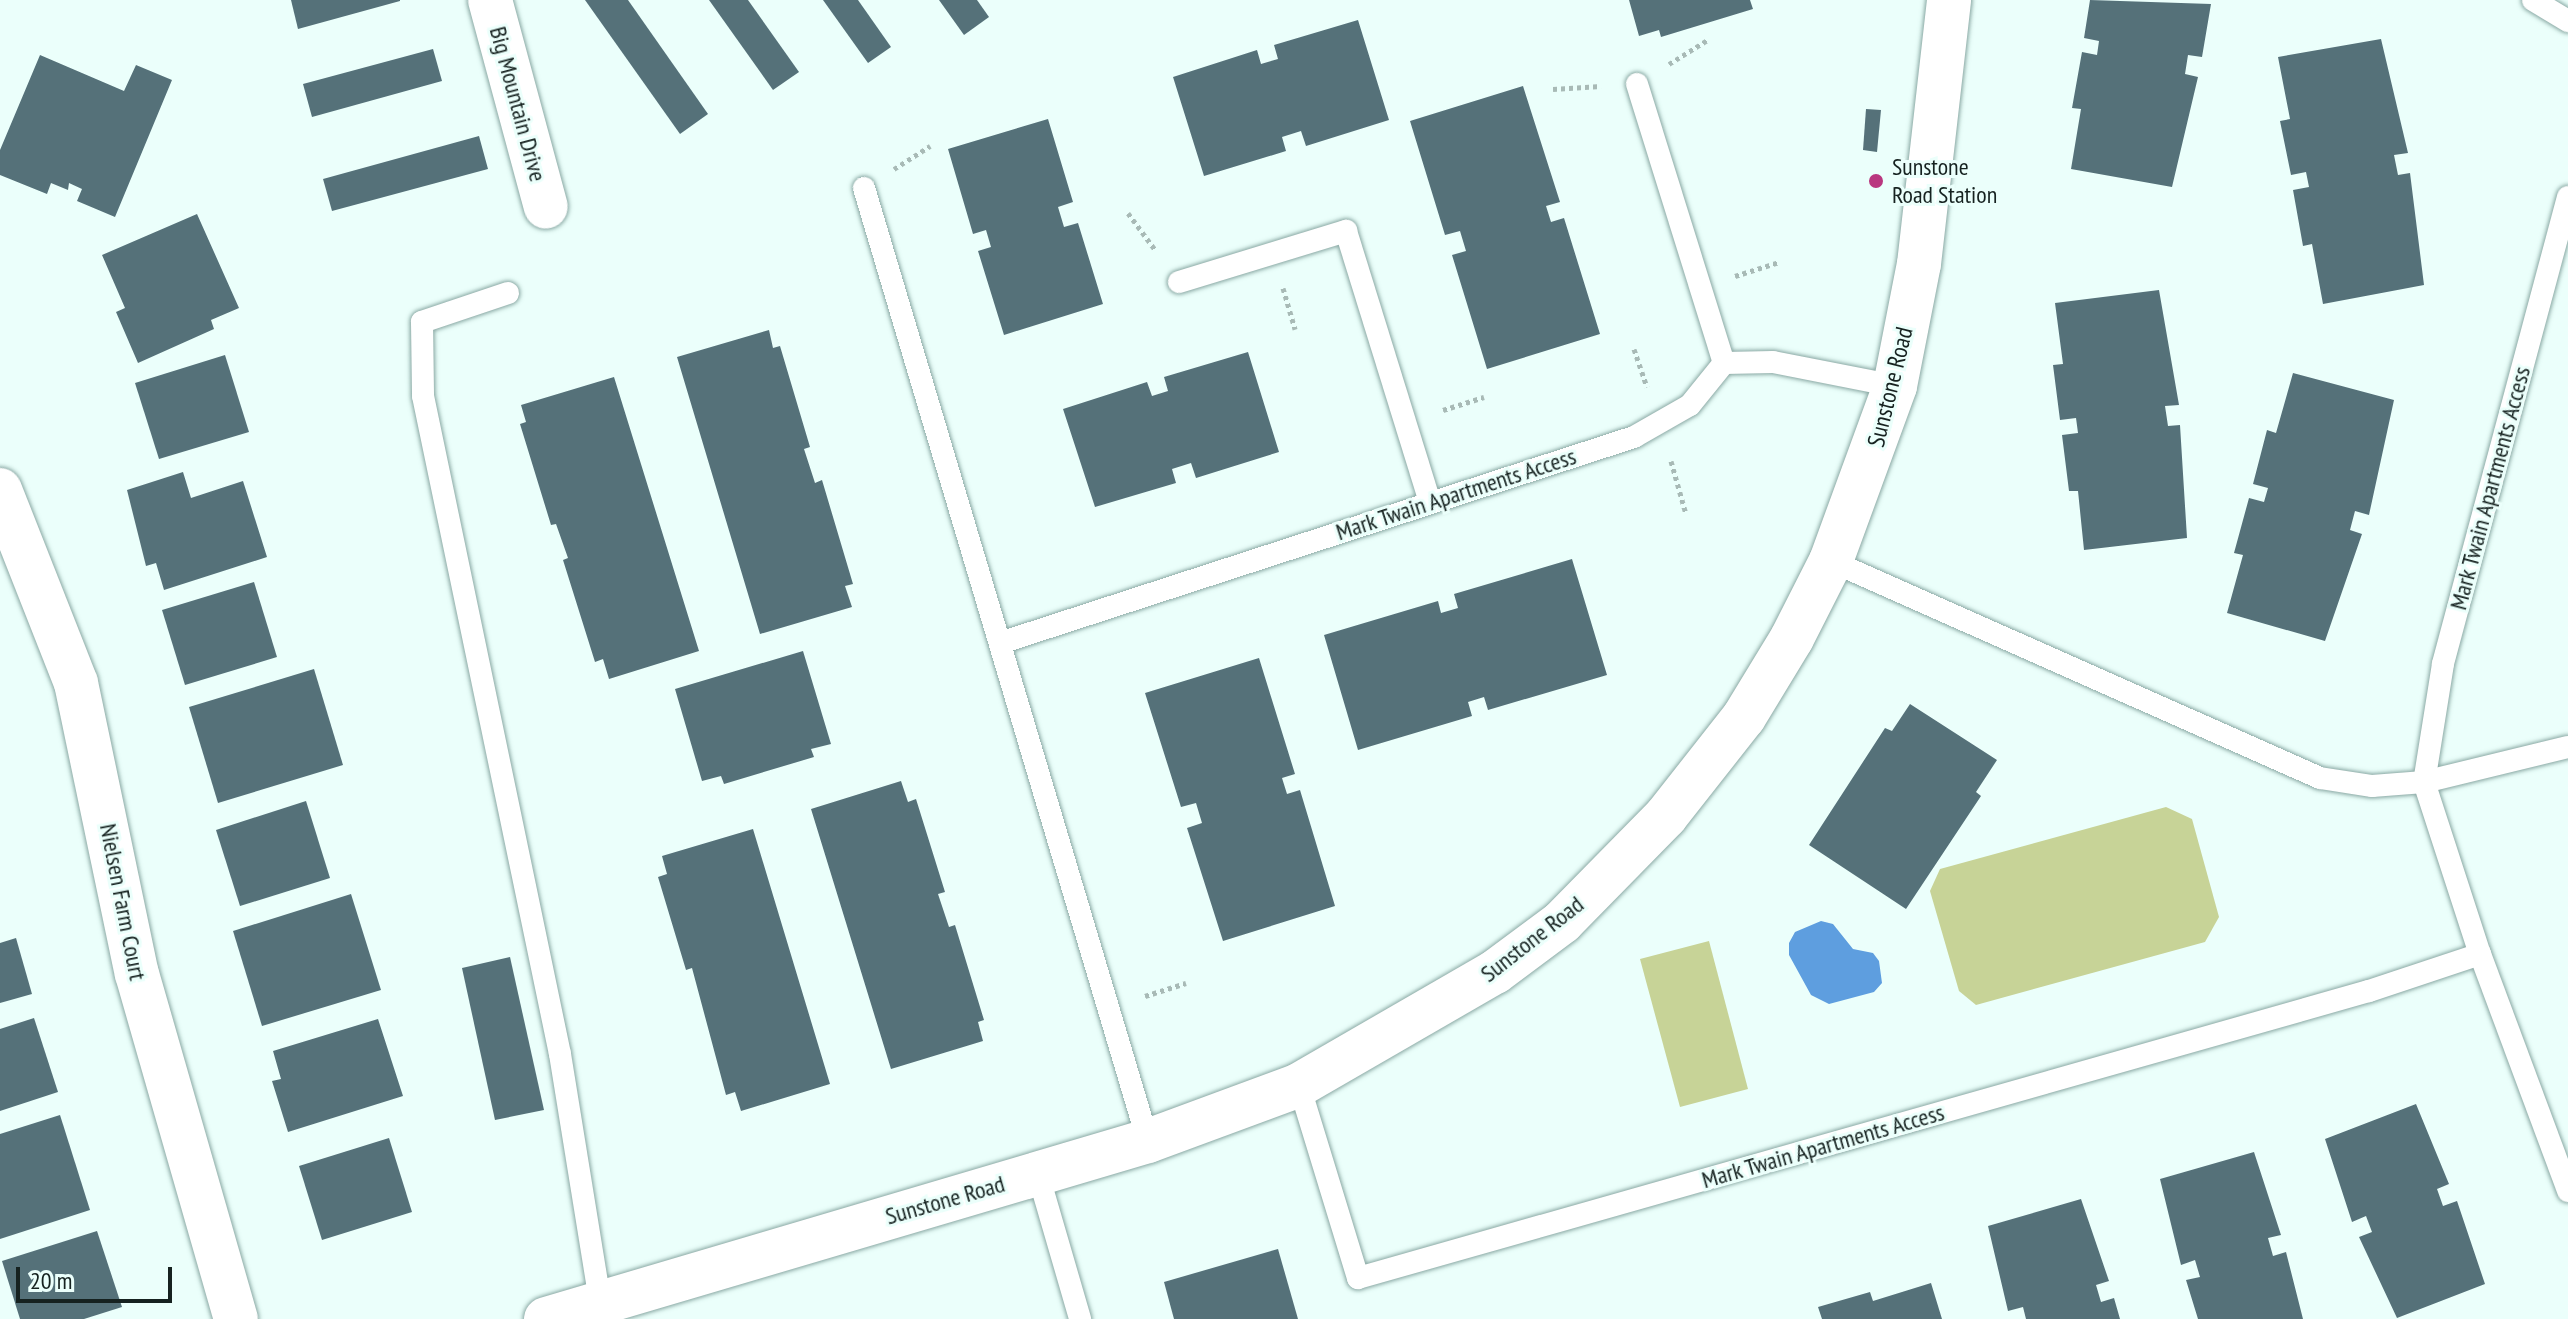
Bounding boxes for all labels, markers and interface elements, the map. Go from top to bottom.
street label: Big Mountain Drive [483,23,553,185]
place label: Sunstone Road Station [1892,153,1997,209]
marker: Sunstone Road Station [1867,172,1885,190]
street label: Sunstone Road [1861,324,1919,450]
street label: Mark Twain Apartments Access [2443,362,2537,614]
street label: Mark Twain Apartments Access [1331,441,1581,547]
street label: Nielsen Farm Court [94,821,152,983]
street label: Sunstone Road [1475,890,1589,988]
street label: Mark Twain Apartments Access [1697,1097,1949,1195]
street label: Sunstone Road [882,1169,1008,1231]
scale bar [20,1251,176,1301]
text: 20 m [30,1265,72,1296]

